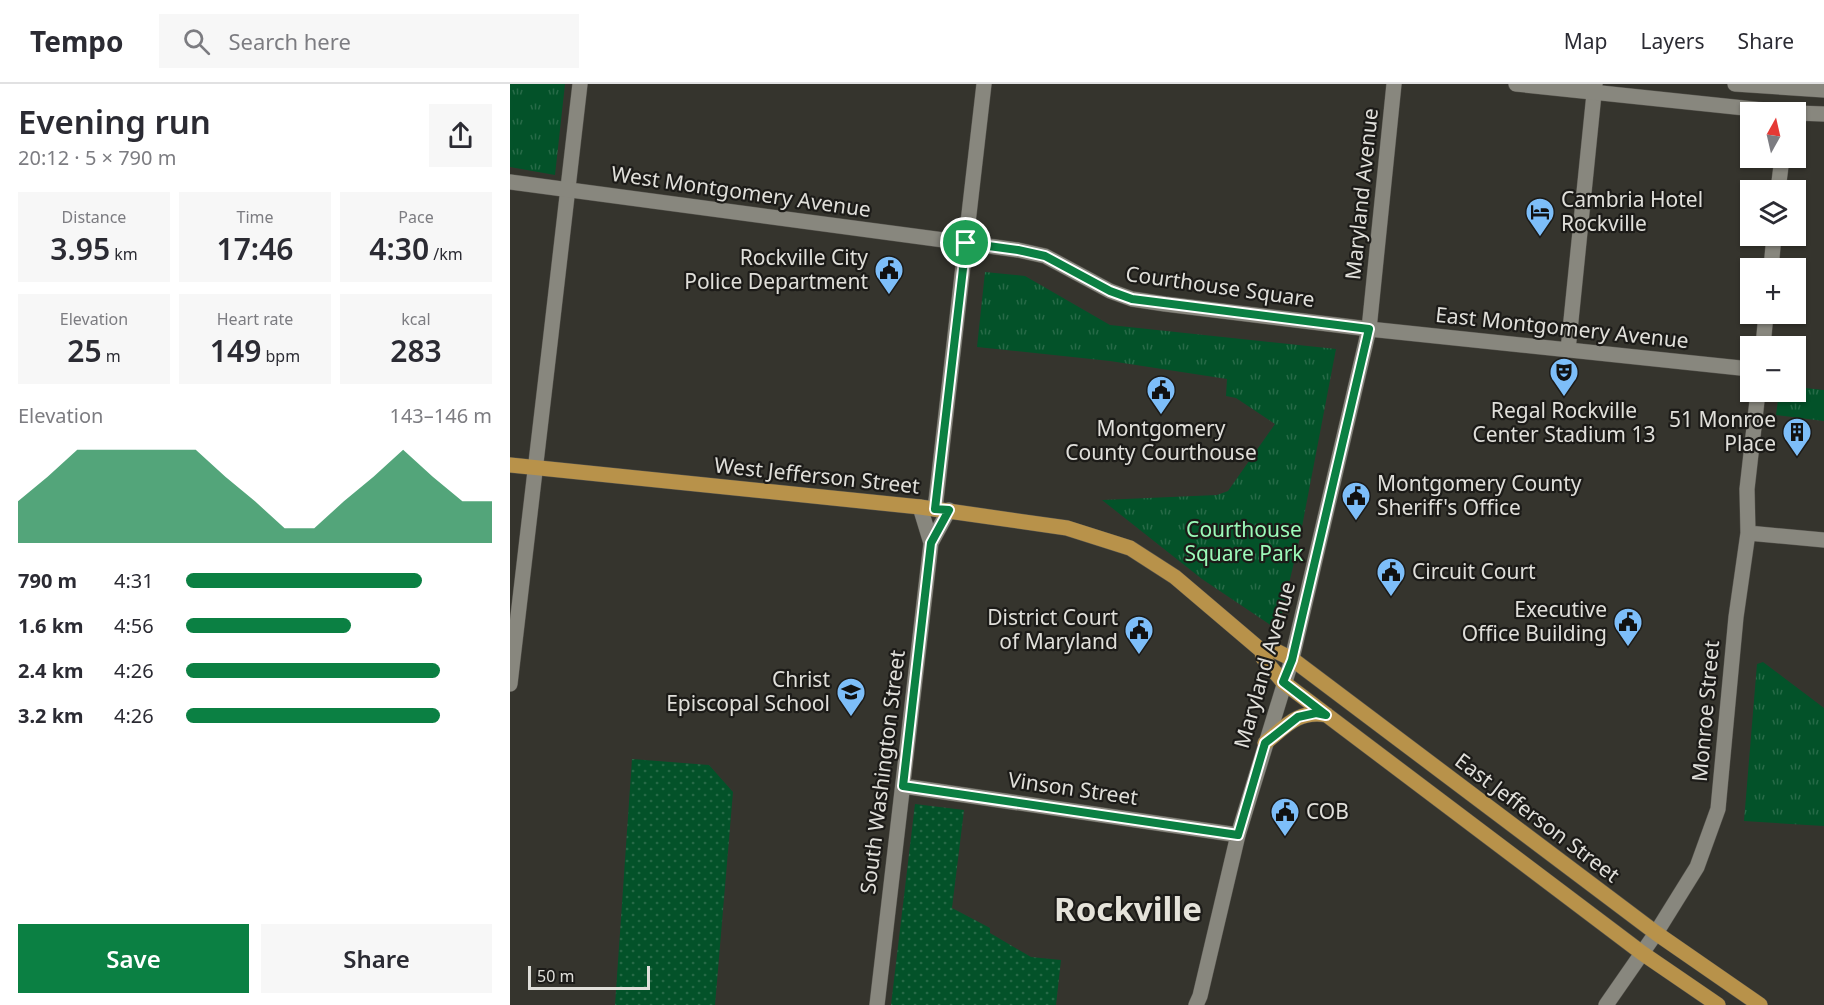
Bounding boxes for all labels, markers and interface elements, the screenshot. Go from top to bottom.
search box [159,14,579,68]
text: Tempo [30,22,123,60]
icon: search [180,25,213,58]
text: Search here [228,26,351,56]
text: Map [1564,27,1608,55]
text: Layers [1641,27,1705,55]
text: Share [1738,27,1794,55]
text: Evening run [18,99,211,144]
north arrow [1740,102,1806,168]
map controls [1740,102,1806,402]
button: share [429,104,492,167]
street label: Maryland Avenue [1338,107,1384,281]
text: 20:12 · 5 × 790 m [18,144,176,171]
street label: West Montgomery Avenue [609,159,873,223]
button: layers [1740,180,1806,246]
place label: Cambria Hotel Rockville [1561,185,1703,237]
hotel icon: Cambria Hotel Rockville [1524,196,1556,238]
text: Distance [62,206,126,228]
text: Time [236,206,274,228]
text: Pace [398,206,434,228]
pin [940,217,991,268]
icon: arrive [949,226,982,259]
text: 3.95 [50,228,110,269]
text: 17:46 [217,228,293,269]
text: 4:30 [369,228,429,269]
text: km [110,243,138,265]
text: /km [429,243,463,265]
place label: Rockville City Police Department [684,243,868,295]
public building icon: Rockville City Police Department [873,254,905,296]
button: + [1740,258,1806,324]
street label: Courthouse Square [1124,259,1316,313]
street label: East Montgomery Avenue [1434,300,1690,354]
text: Elevation [60,308,128,330]
text: Heart rate [217,308,293,330]
text: kcal [401,308,431,330]
text: 25 [67,330,102,371]
text: 149 [210,330,261,371]
text: 283 [390,330,442,371]
button: − [1740,336,1806,402]
text: m [102,345,121,367]
text: bpm [261,345,300,367]
theatre icon: Regal Rockville Center Stadium 13 [1548,356,1580,398]
public building icon: Montgomery County Courthouse [1145,374,1177,416]
place label: Regal Rockville Center Stadium 13 [1473,396,1655,448]
text: Elevation [18,402,103,429]
text: 143–146 m [389,402,492,429]
place label: 51 Monroe Place [1669,405,1776,457]
place label: Montgomery County Courthouse [1065,414,1257,466]
building icon: 51 Monroe Place [1781,416,1813,458]
street label: West Jefferson Street [713,450,922,500]
place label: Montgomery County Sheriff's Office [1377,469,1582,521]
public building icon: Montgomery County Sheriff's Office [1340,480,1372,522]
park label: Courthouse Square Park [1184,515,1304,567]
public building icon: Circuit Court [1375,556,1407,598]
place label: Circuit Court [1412,557,1536,585]
text: 790 m [18,567,77,594]
text: 4:31 [114,567,154,594]
street label: Maryland Avenue [1227,578,1301,751]
place label: Executive Office Building [1462,595,1607,647]
place label: District Court of Maryland [987,603,1118,655]
public building icon: Executive Office Building [1612,606,1644,648]
text: 1.6 km [18,612,84,639]
text: 4:56 [114,612,154,639]
public building icon: District Court of Maryland [1123,614,1155,656]
street label: Monroe Street [1685,639,1725,783]
street label: South Washington Street [853,648,911,896]
text: 2.4 km [18,657,84,684]
text: 4:26 [114,657,154,684]
place label: Christ Episcopal School [666,665,830,717]
school or university icon: Christ Episcopal School [835,676,867,718]
text: 3.2 km [18,702,84,729]
text: 4:26 [114,702,154,729]
street label: East Jefferson Street [1450,746,1626,888]
street label: Vinson Street [1006,765,1140,811]
public building icon: COB [1269,796,1301,838]
place label: COB [1306,797,1349,825]
district label: Rockville [1054,886,1202,931]
button: Save [18,924,249,993]
button: Share [261,924,492,993]
scale bar [528,963,650,990]
text: 50 m [537,965,574,987]

